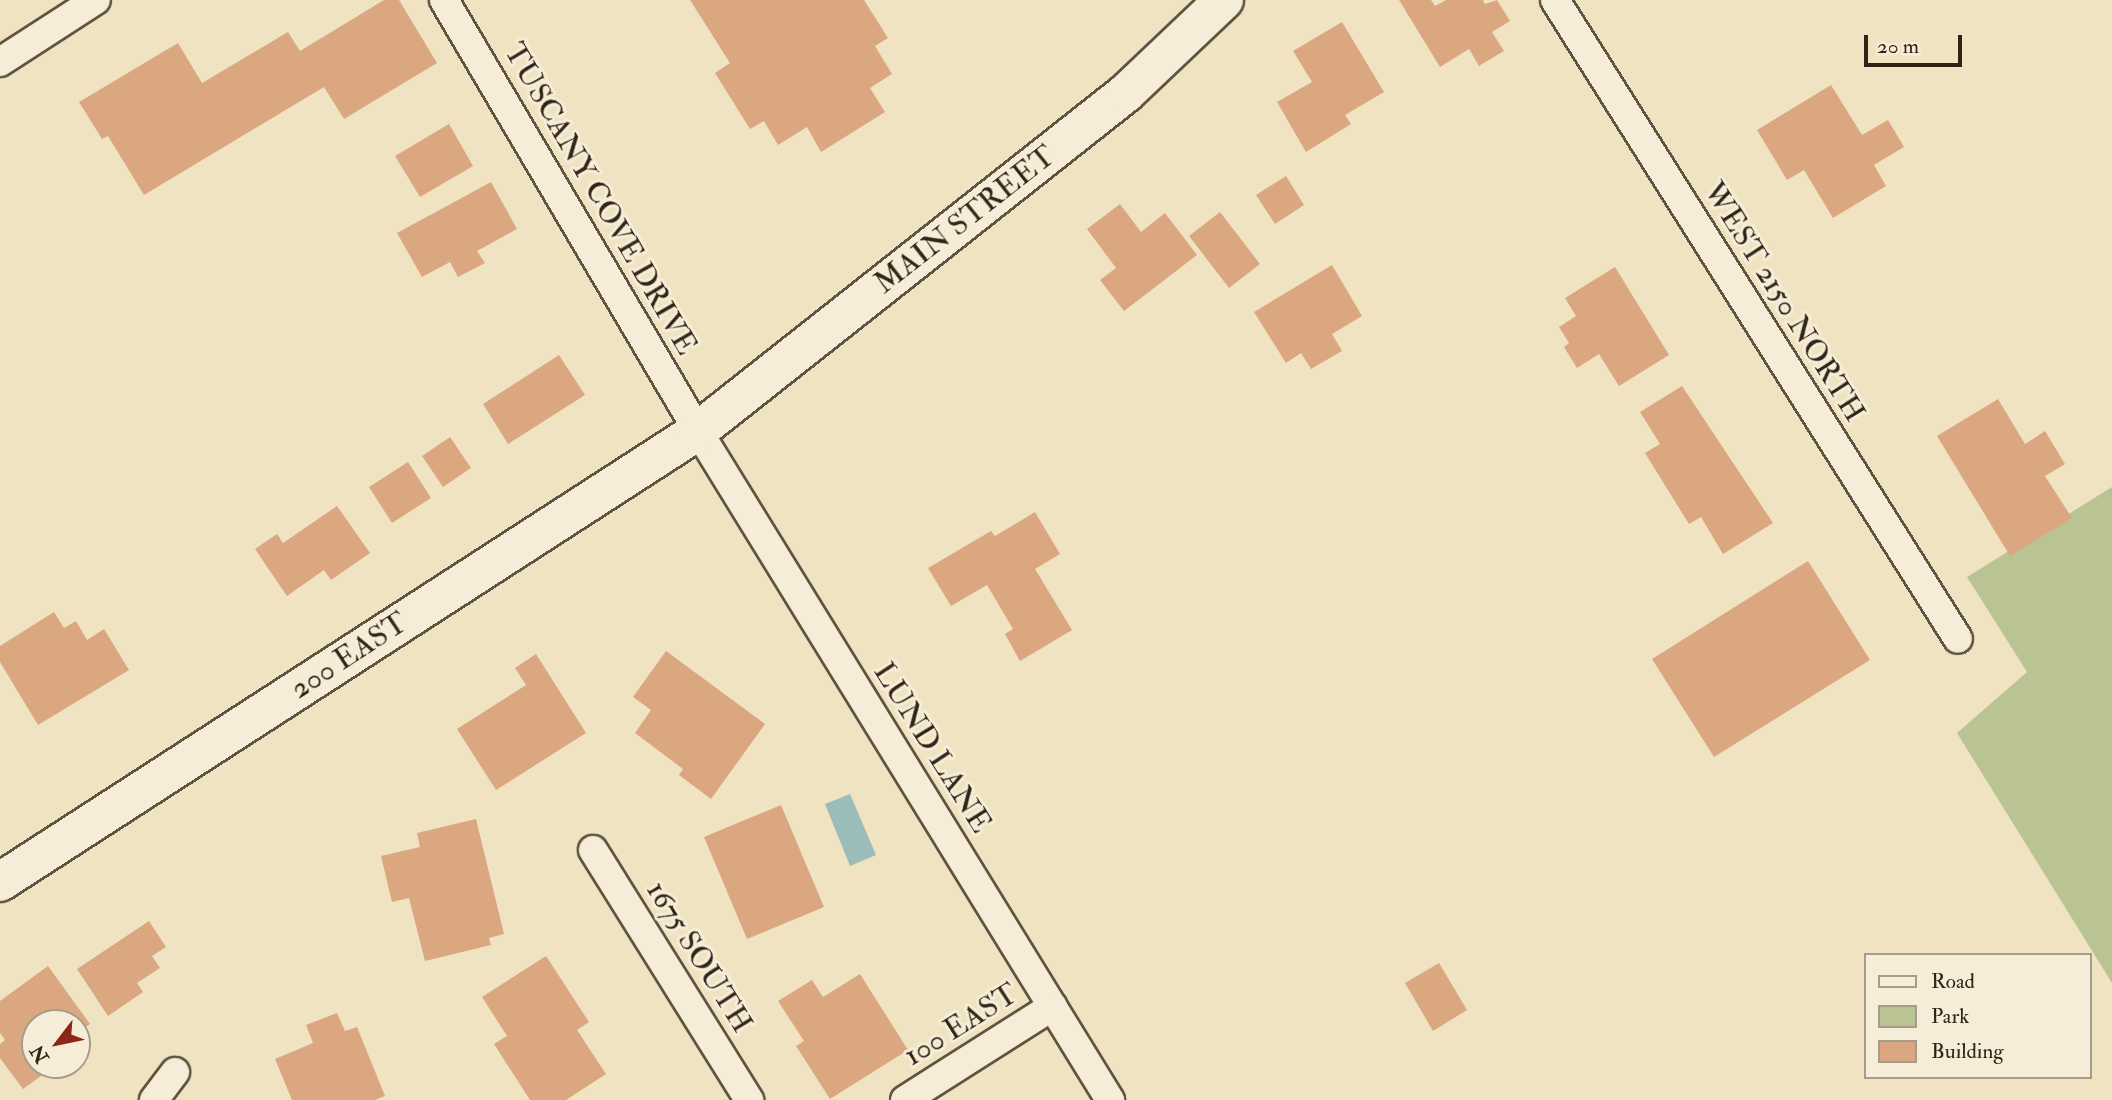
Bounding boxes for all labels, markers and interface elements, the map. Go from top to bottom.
scale bar [1867,21,1965,65]
text: 20 m [1877,33,1919,60]
street label: TUSCANY COVE DRIVE [496,37,704,361]
street label: MAIN STREET [868,138,1062,302]
street label: WEST 2150 NORTH [1696,175,1872,429]
street label: 200 EAST [284,605,414,707]
street label: LUND LANE [865,656,999,840]
street label: 1675 SOUTH [638,875,760,1039]
legend [1864,953,2091,1079]
text: Road [1931,968,1975,995]
street label: 100 EAST [898,976,1024,1074]
text: Park [1931,1003,1969,1030]
north arrow [21,1009,91,1079]
text: Building [1931,1038,2004,1065]
text: N [25,1041,55,1068]

